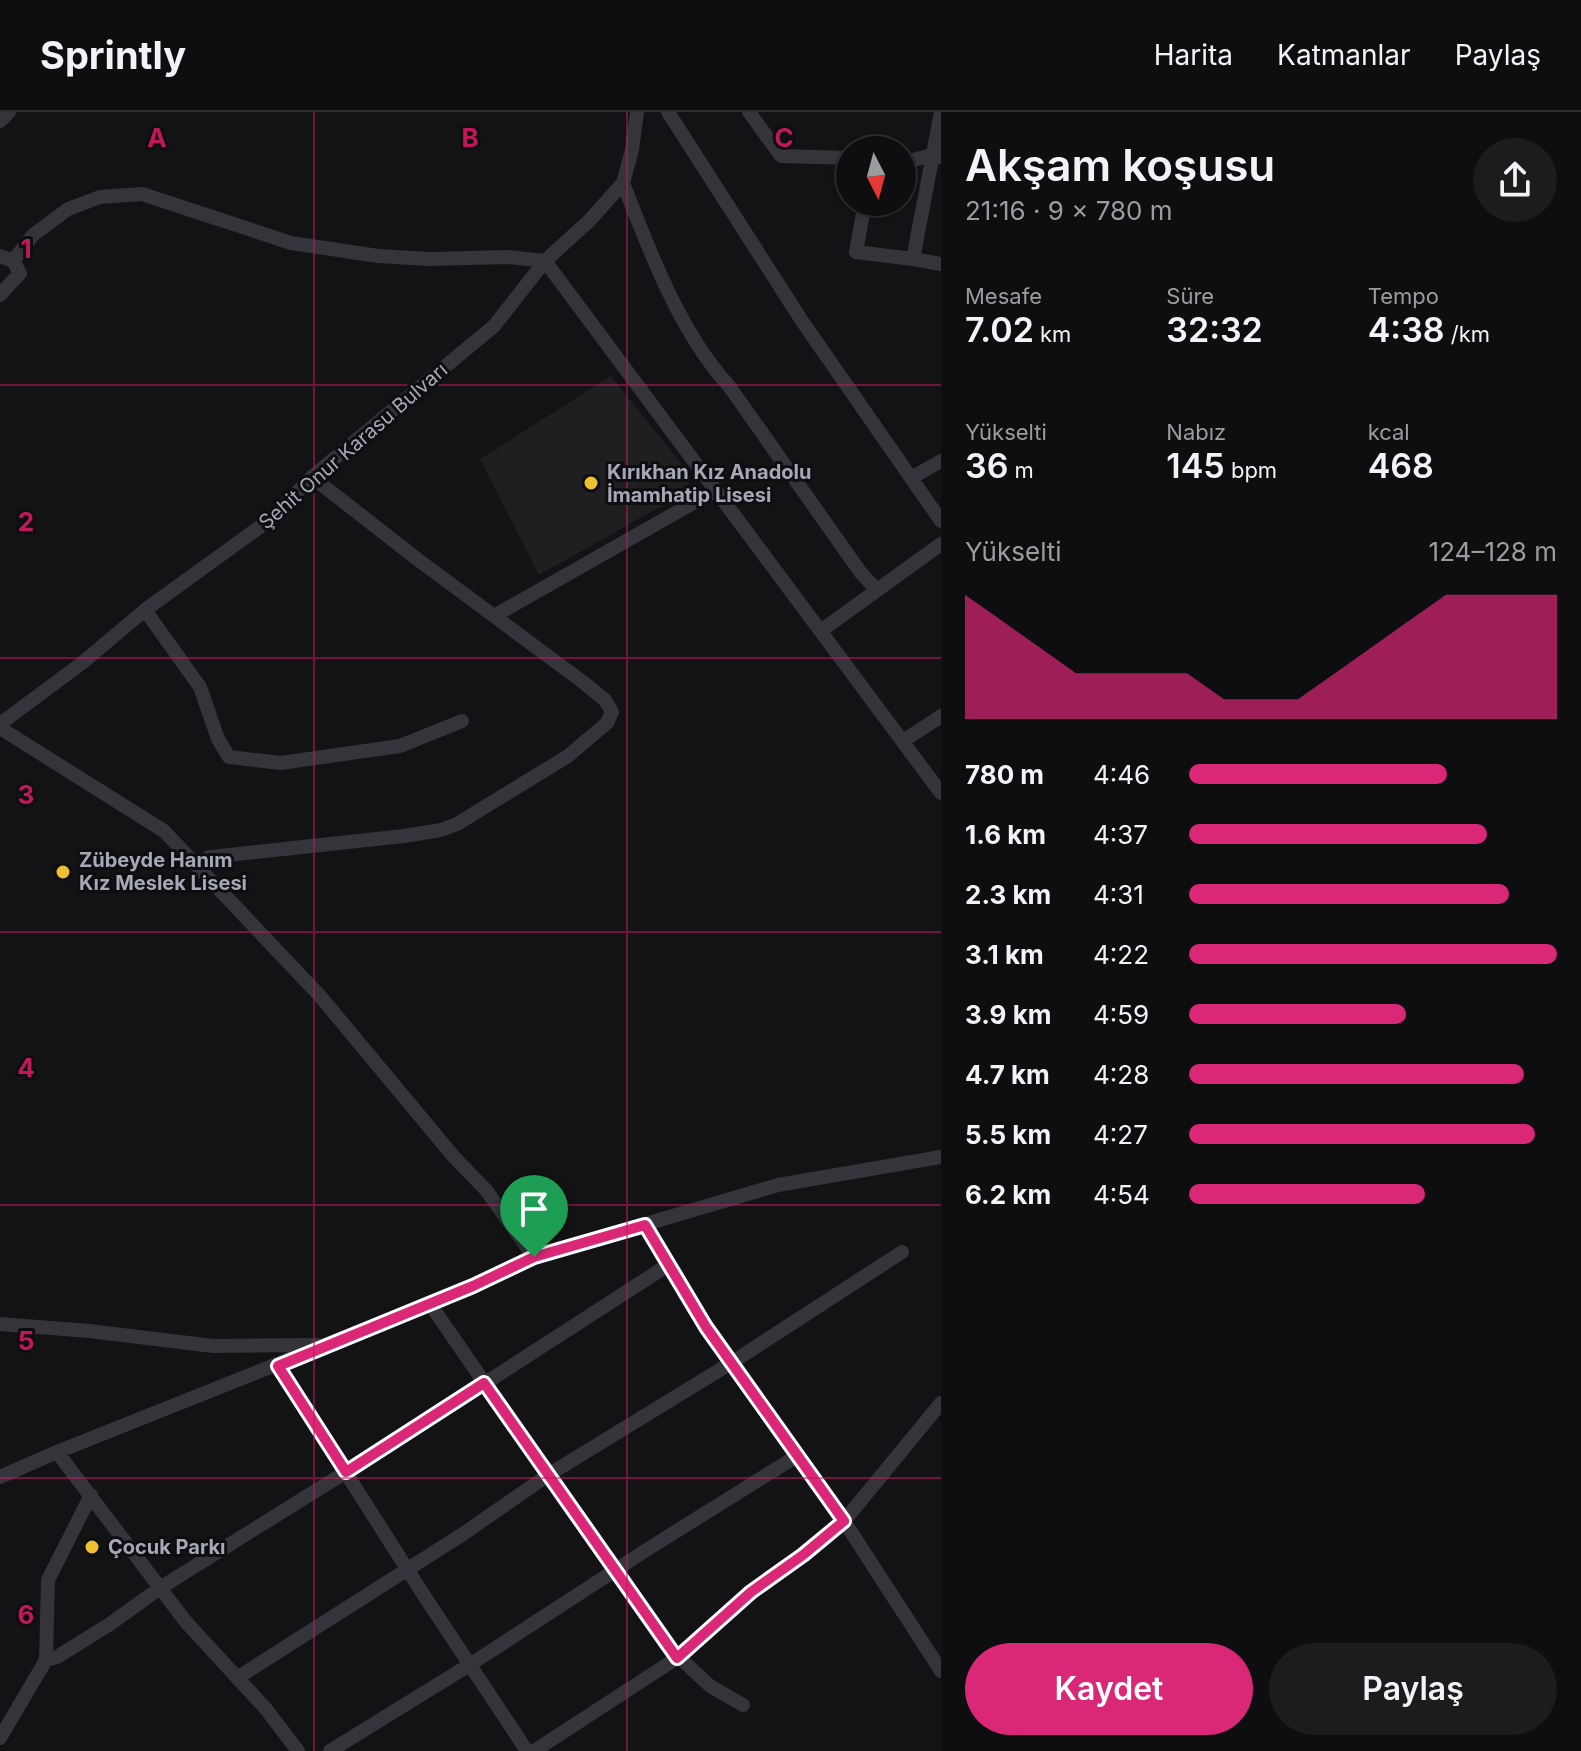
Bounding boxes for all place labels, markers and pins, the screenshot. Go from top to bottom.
place label: Kırıkhan Kız Anadolu İmamhatip Lisesi [607,460,811,507]
marker: Kırıkhan Kız Anadolu İmamhatip Lisesi [582,474,600,492]
place label: Zübeyde Hanım Kız Meslek Lisesi [79,848,247,895]
marker: Zübeyde Hanım Kız Meslek Lisesi [54,863,72,881]
pin [500,1175,568,1257]
place label: Çocuk Parkı [108,1535,225,1559]
marker: Çocuk Parkı [83,1538,101,1556]

